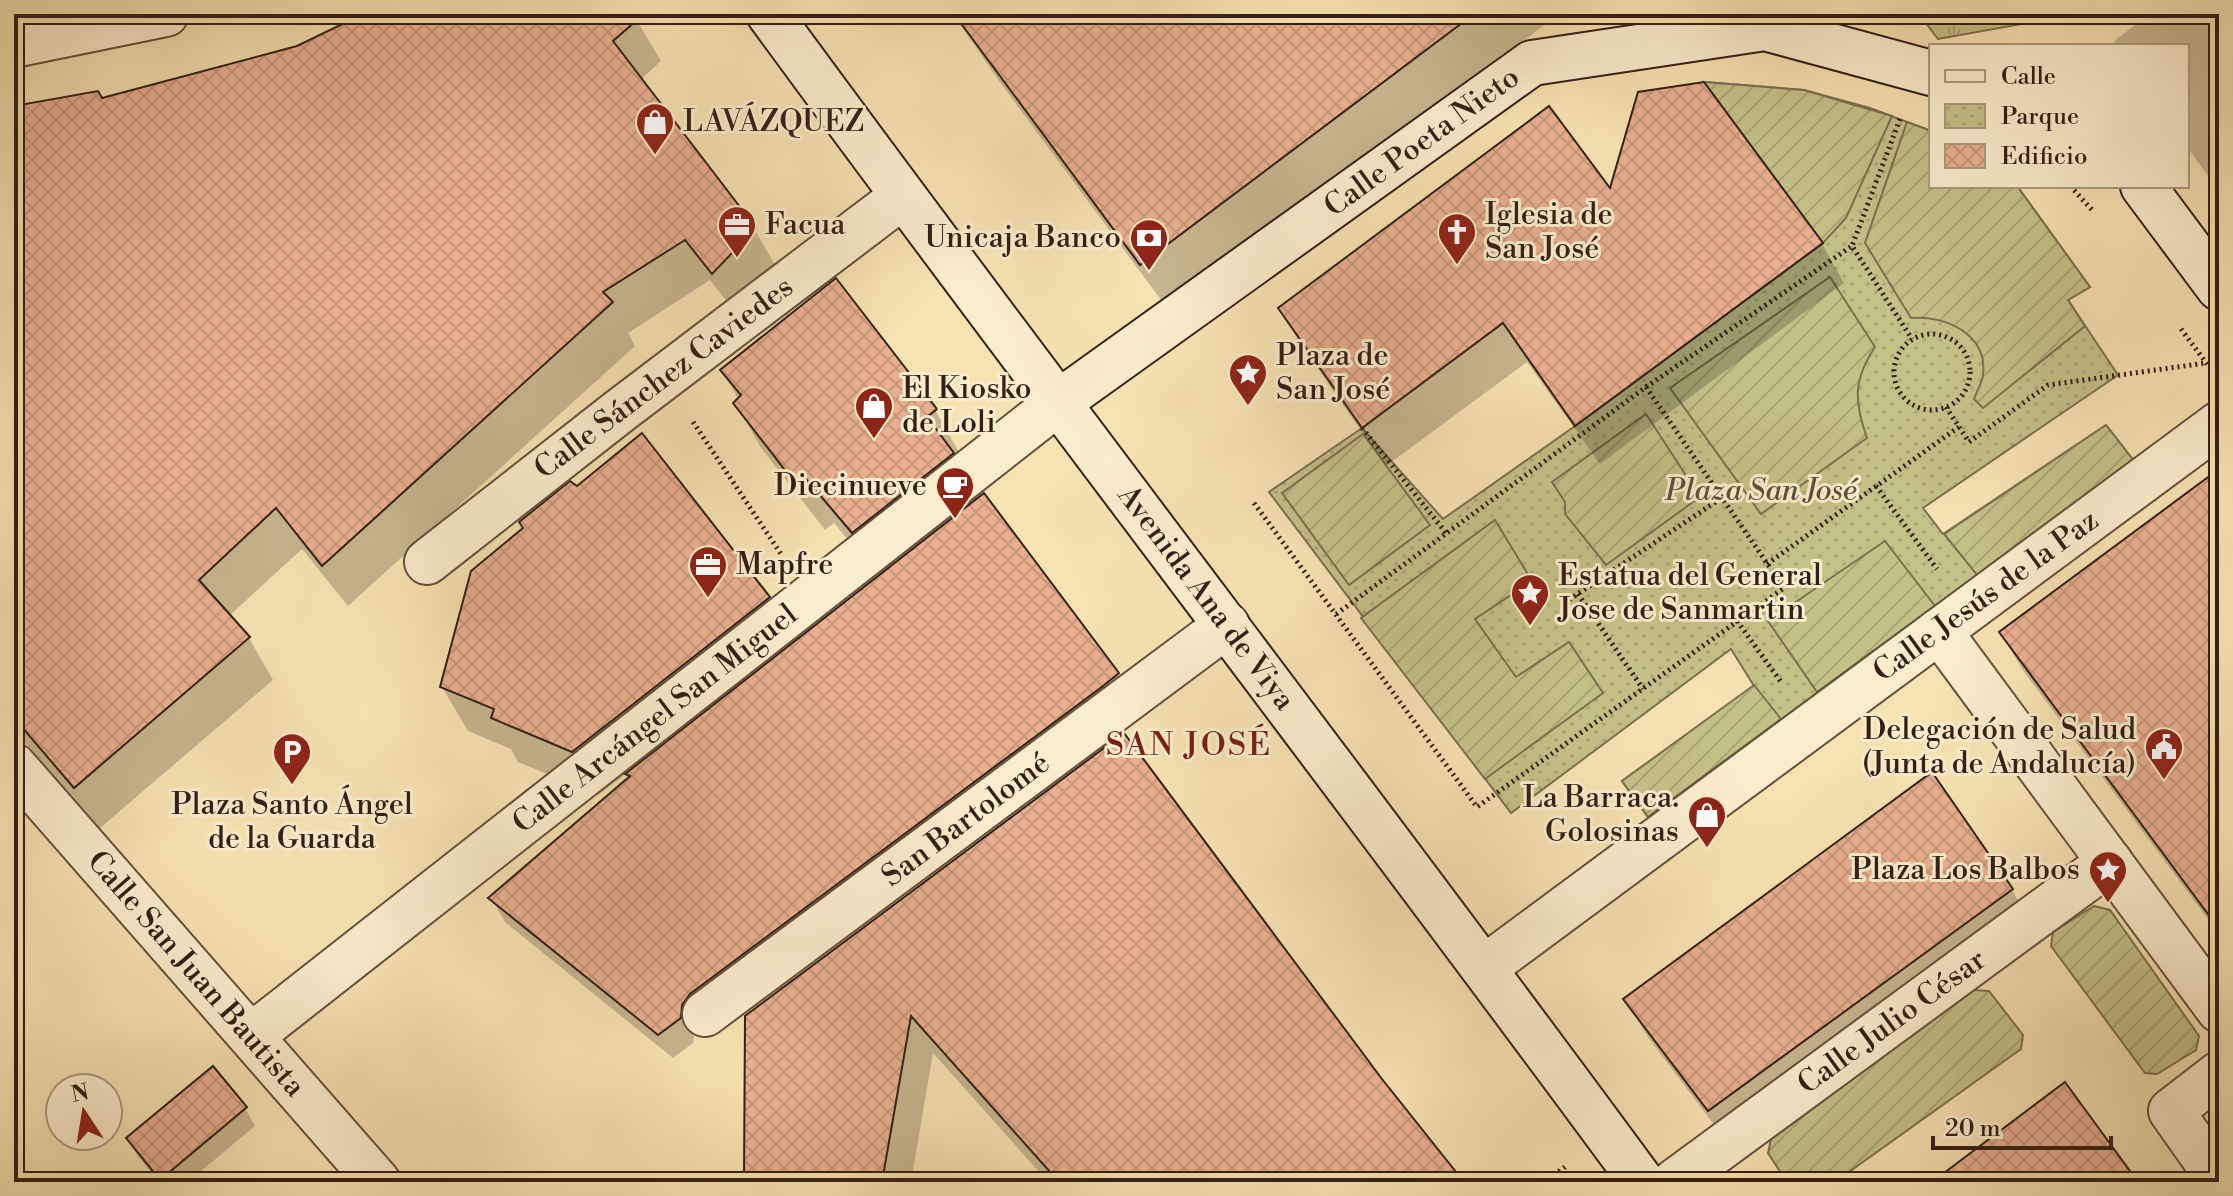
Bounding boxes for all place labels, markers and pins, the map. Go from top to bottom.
shop icon: LAVÁZQUEZ [634,101,676,156]
place label: LAVÁZQUEZ [683,101,864,141]
place label: Iglesia de San José [1485,196,1613,268]
office icon: Facua [716,204,758,259]
place label: Facua [765,206,846,244]
church icon: Iglesia de San José [1436,211,1478,266]
bank icon: Unicaja Banco [1128,217,1170,272]
place label: Unicaja Banco [924,219,1121,257]
place label: Plaza de San José [1276,337,1390,409]
place icon: Plaza de San José [1227,352,1269,407]
place label: El Kiosko de Loli [902,370,1032,442]
shop icon: El Kiosko de Loli [853,385,895,440]
cafe icon: Diecinueve [934,465,976,520]
place label: Diecinueve [774,467,927,505]
office icon: Mapfre [687,544,729,599]
place label: Mapfre [736,546,833,584]
place label: Estatua del General Jose de Sanmartin [1557,557,1822,629]
place icon: Estatua del General Jose de Sanmartin [1509,572,1551,627]
place label: Delegación de Salud (Junta de Andalucía) [1862,711,2136,783]
public building icon: Delegación de Salud (Junta de Andalucía) [2143,726,2185,781]
parking icon: Plaza Santo Ángel de la Guarda [271,731,313,786]
place label: La Barraca. Golosinas [1523,779,1679,851]
place label: Plaza Santo Ángel de la Guarda [171,784,413,858]
shop icon: La Barraca. Golosinas [1686,794,1728,849]
place icon: Plaza Los Balbos [2087,849,2129,904]
place label: Plaza Los Balbos [1851,851,2080,889]

